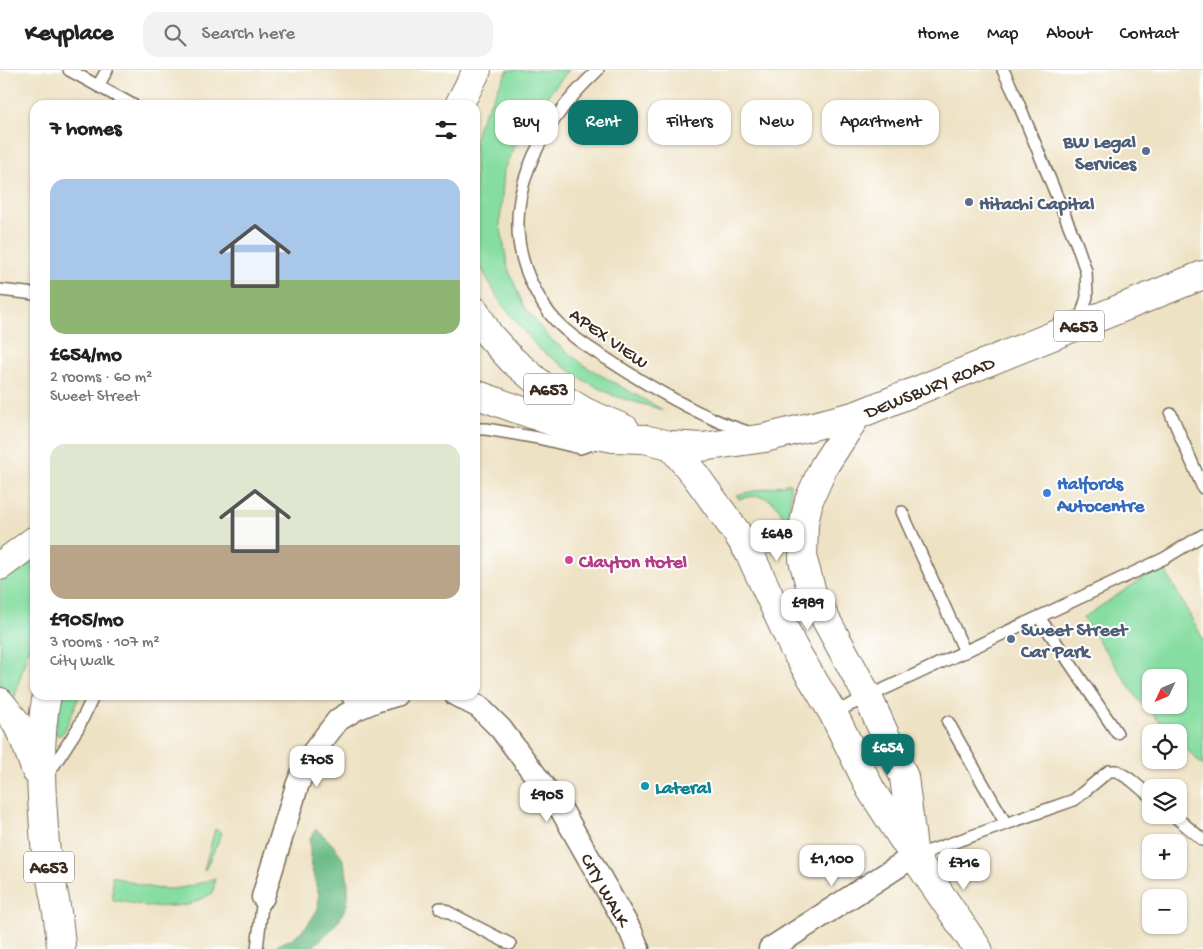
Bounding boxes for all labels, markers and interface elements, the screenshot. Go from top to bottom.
search box [143,12,493,57]
text: Keyplace [25,20,113,49]
icon: search [161,21,189,49]
text: Search here [201,23,295,46]
text: Home [917,24,959,45]
text: Map [987,24,1018,45]
text: About [1046,24,1092,45]
text: Contact [1120,24,1178,45]
chip: Buy [495,100,558,145]
chip: Rent [568,100,638,145]
chip: Filters [648,100,731,145]
chip: New [741,100,812,145]
chip: Apartment [822,100,939,145]
icon: filters [432,116,460,144]
text: 7 homes [50,118,122,143]
place label: BW Legal Services [1062,132,1137,177]
marker: BW Legal Services [1140,145,1152,157]
place label: Hitachi Capital [979,194,1094,217]
marker: Hitachi Capital [963,196,975,208]
icon: home [210,211,300,301]
street label: APEX VIEW [564,304,652,375]
road number: A653 [1054,310,1104,342]
text: £654/mo [50,344,122,369]
street label: DEWSBURY ROAD [860,352,999,426]
text: 2 rooms · 60 m² [50,369,152,388]
road number: A653 [524,374,574,404]
text: Sweet Street [50,388,139,407]
place label: Halfords Autocentre [1056,474,1146,519]
icon: home [210,476,300,566]
marker: Halfords Autocentre [1041,487,1053,499]
pin: £648 [747,520,807,562]
text: £648 [761,526,793,545]
place label: Clayton Hotel [578,552,687,575]
marker: Clayton Hotel [563,554,575,566]
pin: £989 [778,588,838,631]
text: £989 [792,595,824,614]
text: £905/mo [50,609,124,634]
place label: Sweet Street Car Park [1020,620,1129,665]
marker: Sweet Street Car Park [1005,633,1017,645]
text: 3 rooms · 107 m² [50,634,160,653]
text: City Walk [50,653,113,672]
north arrow [1142,669,1188,714]
map controls [1142,669,1187,934]
button: locate [1142,724,1187,769]
pin: £654 [858,734,918,776]
text: £654 [872,740,904,759]
pin: £705 [287,746,347,788]
text: £705 [301,752,333,771]
place label: Lateral [655,778,712,801]
button: layers [1142,779,1187,824]
pin: £905 [517,780,577,823]
marker: Lateral [639,780,651,792]
text: £905 [531,787,563,806]
button: + [1142,834,1187,879]
pin: £1,100 [791,844,873,887]
pin: £716 [934,848,994,891]
street label: CITY WALK [574,850,635,933]
text: £1,100 [810,851,854,870]
road number: A653 [24,852,74,882]
text: £716 [949,855,979,874]
button: − [1142,889,1187,934]

